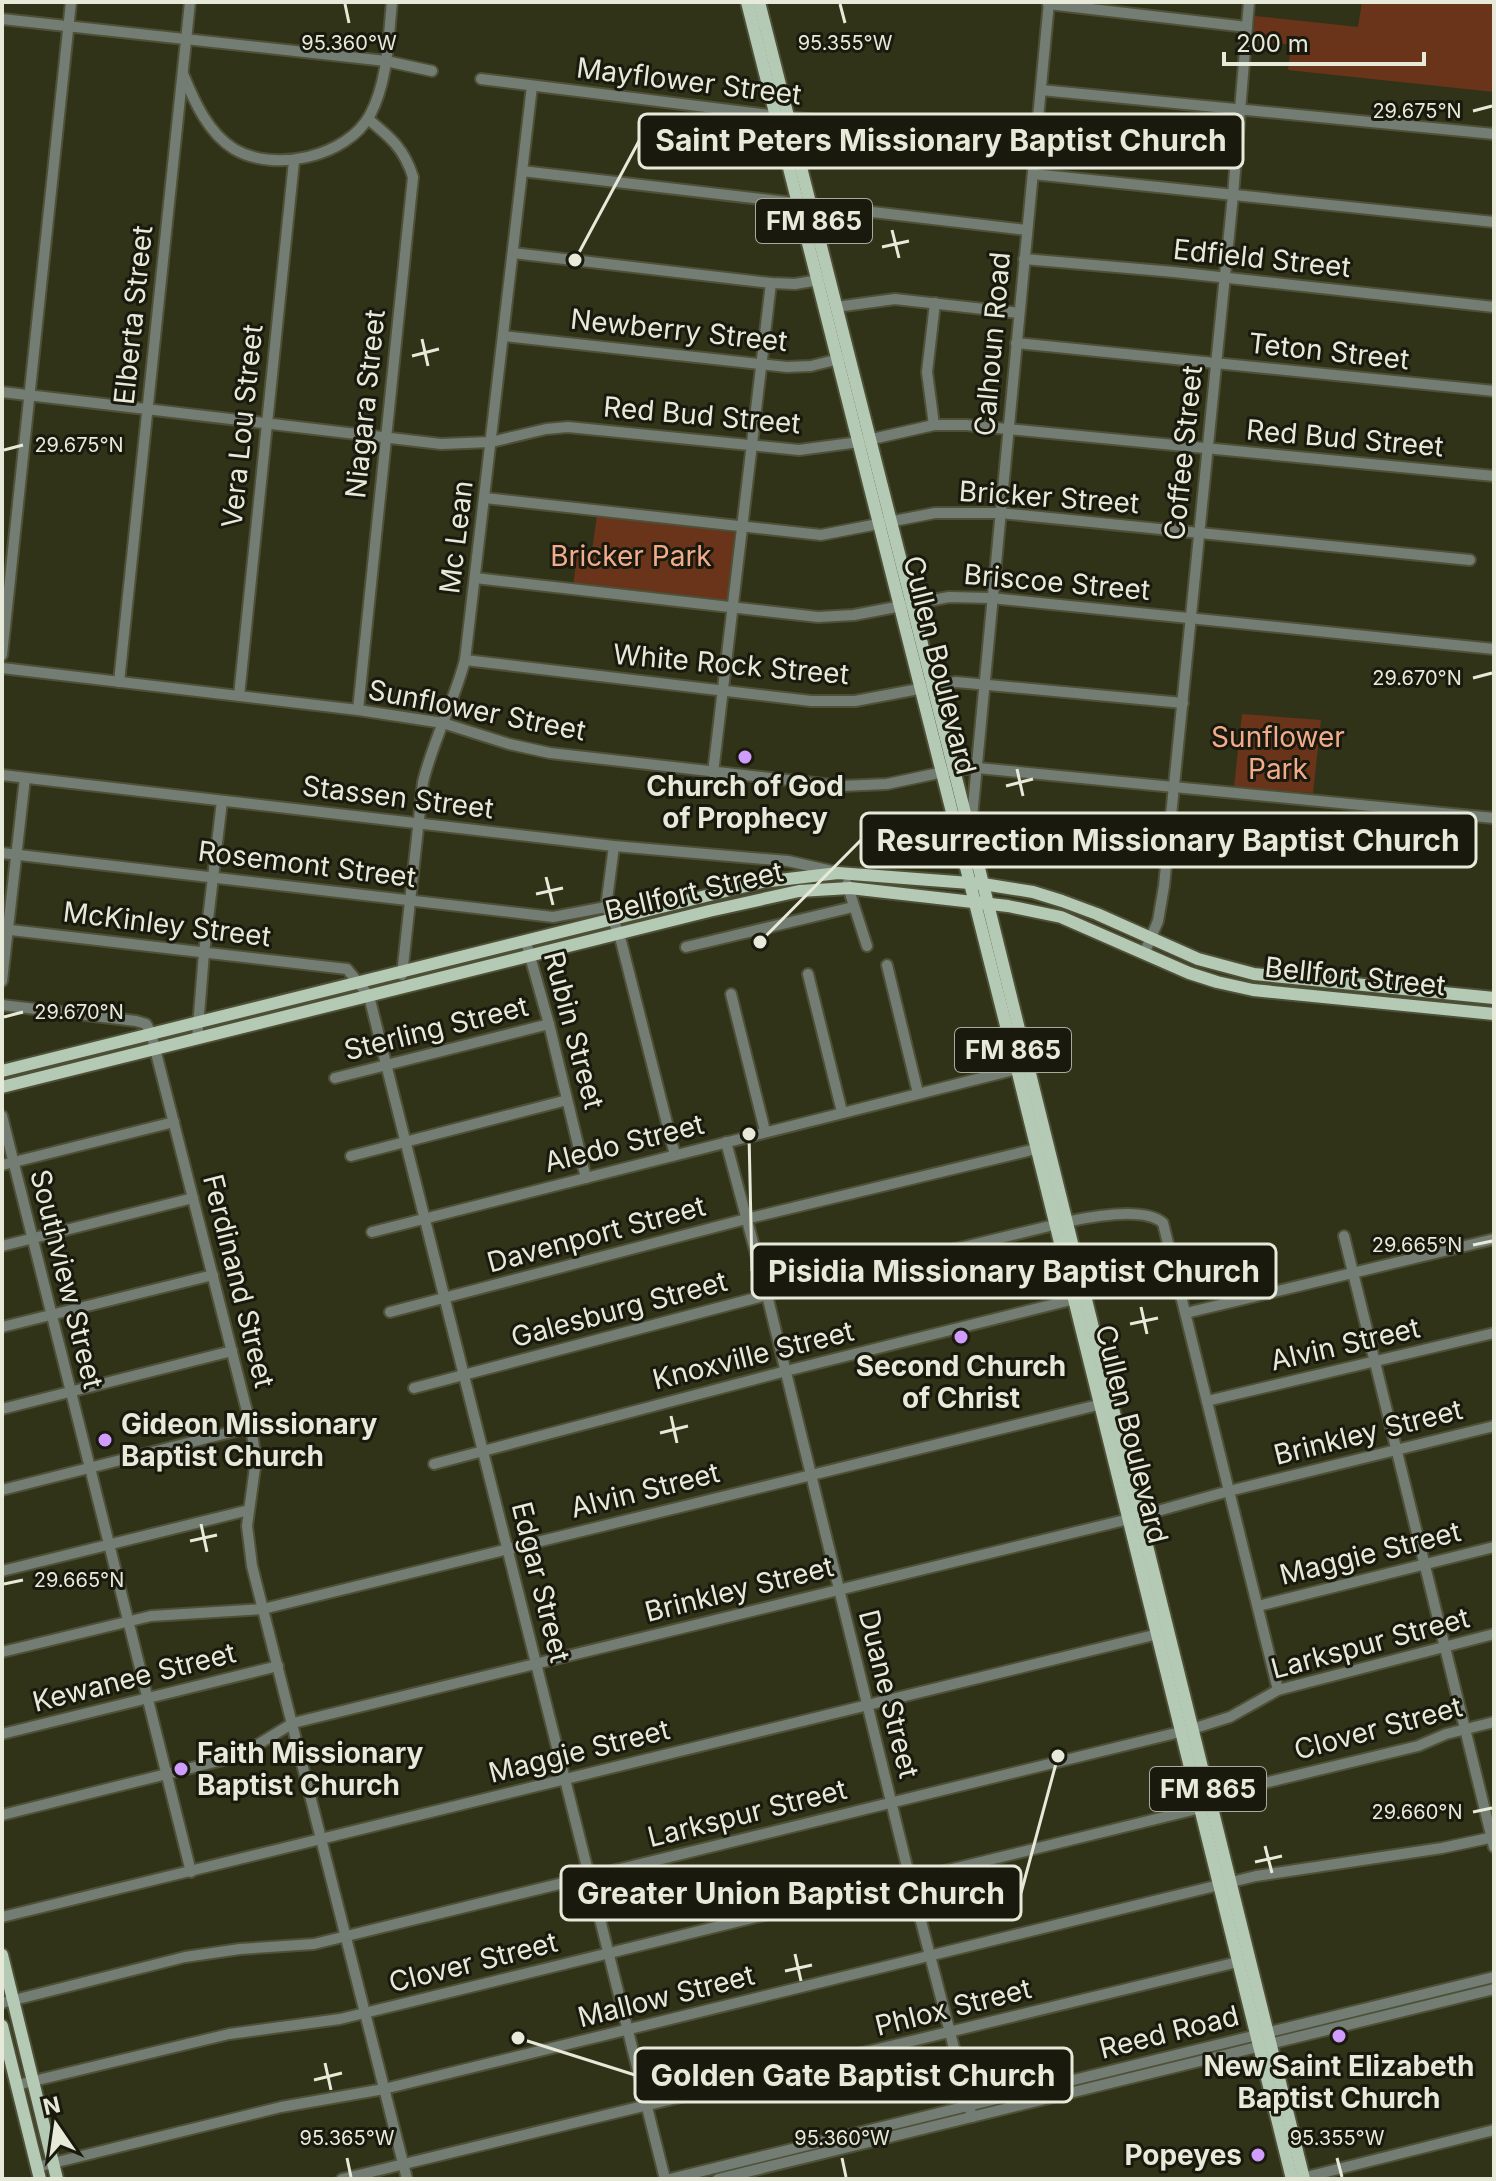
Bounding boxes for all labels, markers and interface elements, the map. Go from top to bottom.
scale bar [1224,16,1424,66]
text: 200 m [1236,29,1309,58]
text: 95.360°W [301,31,397,55]
text: 95.355°W [798,31,893,55]
street label: Mayflower Street [575,50,803,112]
text: 29.675°N [1372,99,1462,123]
callout: Saint Peters Missionary Baptist Church [639,114,1243,168]
text: Saint Peters Missionary Baptist Church [655,122,1227,158]
road number: FM 865 [756,199,872,243]
street label: Elberta Street [107,224,159,406]
street label: Edfield Street [1172,232,1352,284]
street label: Calhoun Road [967,250,1017,438]
street label: Newberry Street [569,302,789,358]
street label: Niagara Street [338,308,392,500]
street label: Vera Lou Street [214,323,270,529]
street label: Teton Street [1247,326,1411,376]
street label: Coffee Street [1157,364,1209,542]
street label: Red Bud Street [602,389,802,441]
street label: Red Bud Street [1245,412,1445,464]
text: 29.675°N [34,433,124,457]
street label: Bricker Street [958,474,1140,520]
street label: Mc Lean [432,478,480,596]
park label: Bricker Park [550,539,712,573]
street label: Cullen Boulevard [896,552,984,778]
street label: Briscoe Street [962,557,1152,607]
street label: White Rock Street [612,637,850,691]
text: 29.670°N [1372,666,1462,690]
street label: Sunflower Street [365,672,589,748]
park label: Sunflower Park [1211,720,1345,786]
marker: Church of God of Prophecy [736,748,754,766]
street label: Stassen Street [300,768,496,826]
place label: Church of God of Prophecy [646,769,844,835]
callout: Resurrection Missionary Baptist Church [861,813,1476,867]
text: Resurrection Missionary Baptist Church [876,822,1460,858]
street label: Rosemont Street [196,834,418,894]
street label: Bellfort Street [602,854,786,928]
street label: McKinley Street [61,894,273,954]
street label: Rubin Street [537,947,611,1113]
street label: Bellfort Street [1263,950,1447,1002]
street label: Sterling Street [341,989,531,1067]
text: 29.670°N [34,1000,124,1024]
road number: FM 865 [955,1028,1071,1072]
street label: Aledo Street [541,1107,707,1179]
street label: Southview Street [23,1166,111,1392]
street label: Ferdinand Street [196,1171,282,1391]
street label: Davenport Street [483,1189,709,1279]
text: 29.665°N [1372,1233,1462,1257]
callout: Pisidia Missionary Baptist Church [752,1244,1276,1298]
text: Pisidia Missionary Baptist Church [768,1253,1260,1289]
street label: Galesburg Street [507,1264,731,1354]
street label: Alvin Street [1267,1310,1423,1378]
street label: Knoxville Street [649,1314,857,1396]
street label: Cullen Boulevard [1088,1321,1176,1547]
marker: Second Church of Christ [952,1328,970,1346]
place label: Second Church of Christ [856,1349,1066,1415]
street label: Brinkley Street [1270,1392,1466,1472]
place label: Gideon Missionary Baptist Church [121,1407,377,1473]
marker: Gideon Missionary Baptist Church [96,1431,114,1449]
street label: Alvin Street [567,1455,723,1525]
street label: Edgar Street [505,1498,577,1666]
street label: Maggie Street [1276,1514,1464,1592]
street label: Brinkley Street [641,1549,837,1629]
text: 29.665°N [34,1568,124,1592]
street label: Larkspur Street [1267,1600,1473,1686]
street label: Duane Street [852,1606,926,1782]
street label: Kewanee Street [29,1635,239,1719]
street label: Clover Street [1290,1689,1466,1767]
street label: Maggie Street [485,1712,673,1790]
place label: Faith Missionary Baptist Church [197,1736,424,1802]
marker: Faith Missionary Baptist Church [172,1760,190,1778]
road number: FM 865 [1150,1767,1266,1811]
street label: Larkspur Street [644,1772,850,1854]
text: 29.660°N [1372,1800,1462,1824]
callout: Greater Union Baptist Church [561,1866,1021,1920]
text: Greater Union Baptist Church [577,1875,1005,1911]
street label: Clover Street [385,1925,561,1999]
street label: Mallow Street [574,1958,758,2034]
street label: Phlox Street [871,1971,1035,2043]
street label: Reed Road [1096,1998,1242,2066]
marker: New Saint Elizabeth Baptist Church [1330,2027,1348,2045]
callout: Golden Gate Baptist Church [635,2048,1072,2102]
place label: New Saint Elizabeth Baptist Church [1203,2049,1475,2115]
text: Golden Gate Baptist Church [651,2057,1055,2093]
north arrow [16,2085,96,2165]
text: N [40,2091,63,2120]
text: 95.365°W [300,2126,395,2150]
text: 95.360°W [794,2126,890,2150]
text: 95.355°W [1290,2126,1385,2150]
place label: Popeyes [1124,2138,1242,2172]
marker: Popeyes [1249,2146,1267,2164]

